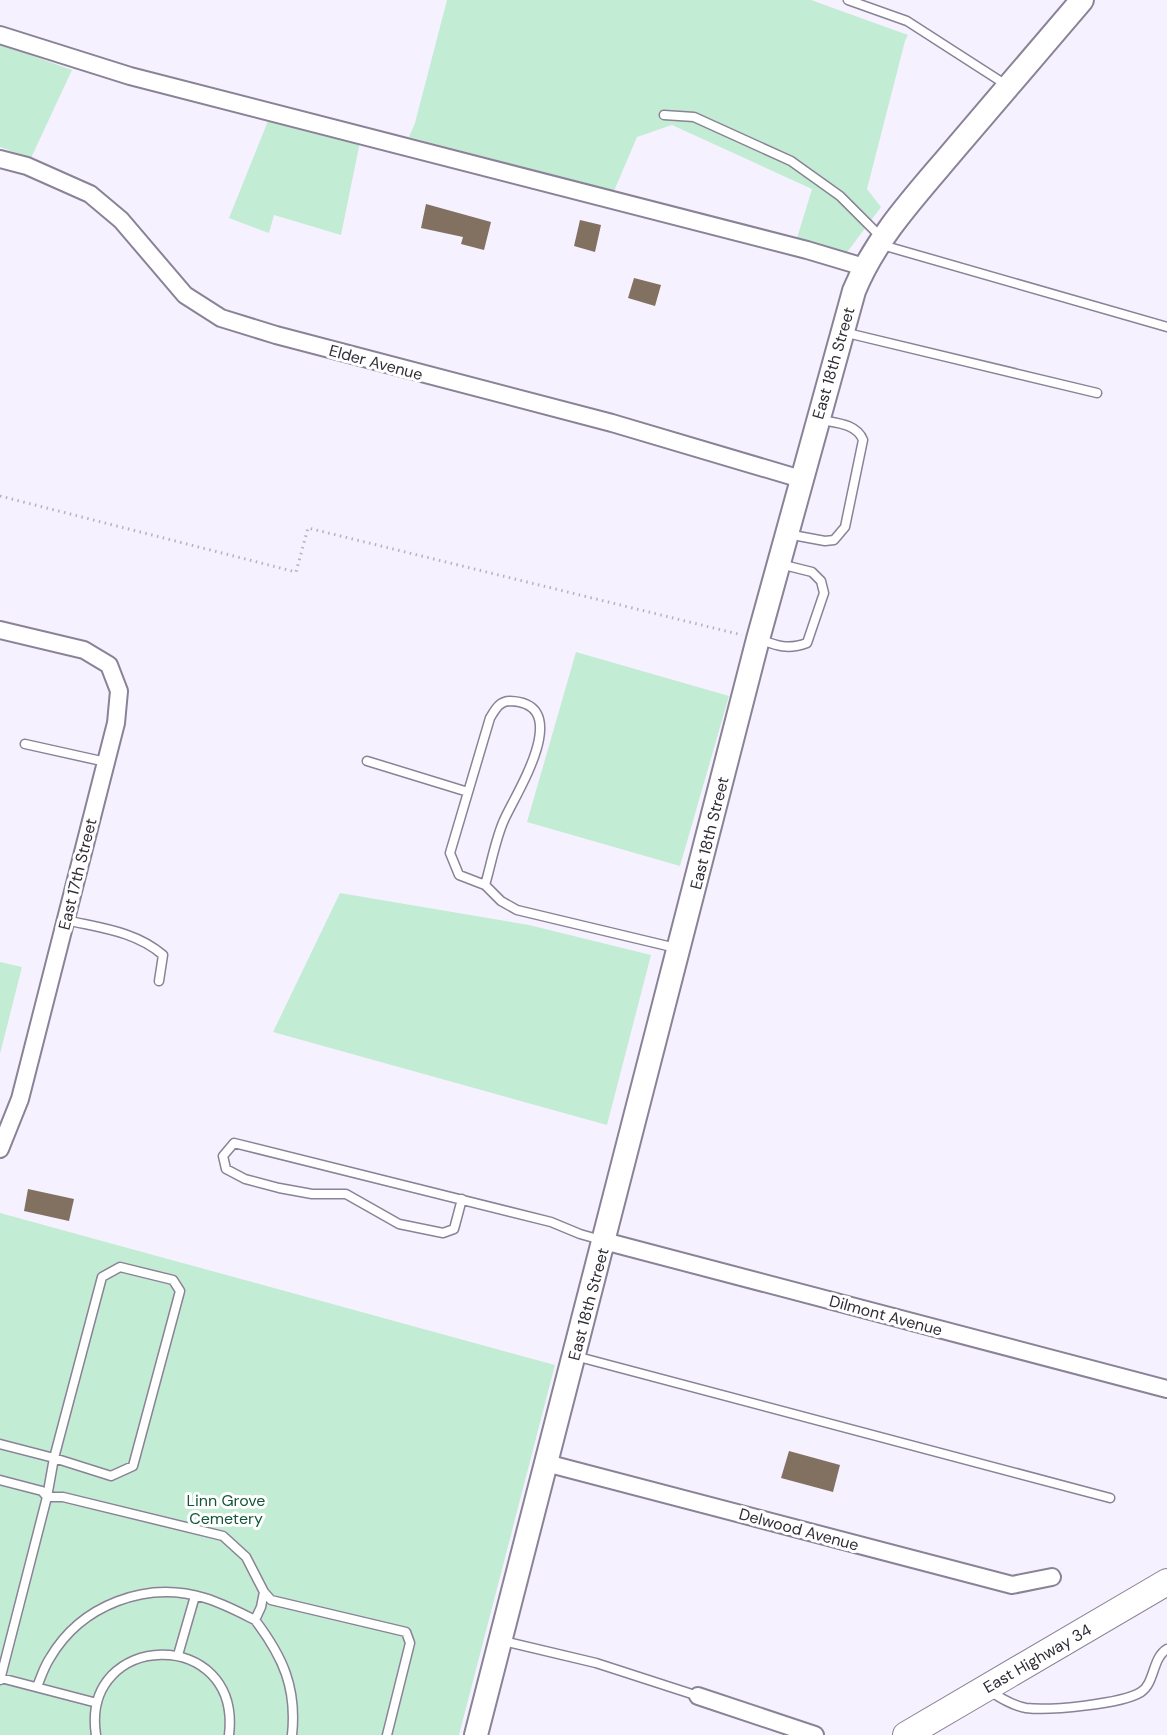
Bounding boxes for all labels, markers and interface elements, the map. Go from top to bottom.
street label: East 18th Street [807,305,860,422]
street label: Elder Avenue [327,340,425,385]
street label: East 18th Street [685,774,734,892]
street label: East 17th Street [53,816,102,932]
street label: East 18th Street [563,1246,614,1363]
street label: Dilmont Avenue [827,1290,945,1341]
park label: Linn Grove Cemetery [187,1490,265,1529]
street label: Delwood Avenue [737,1503,861,1556]
street label: East Highway 34 [979,1619,1095,1698]

